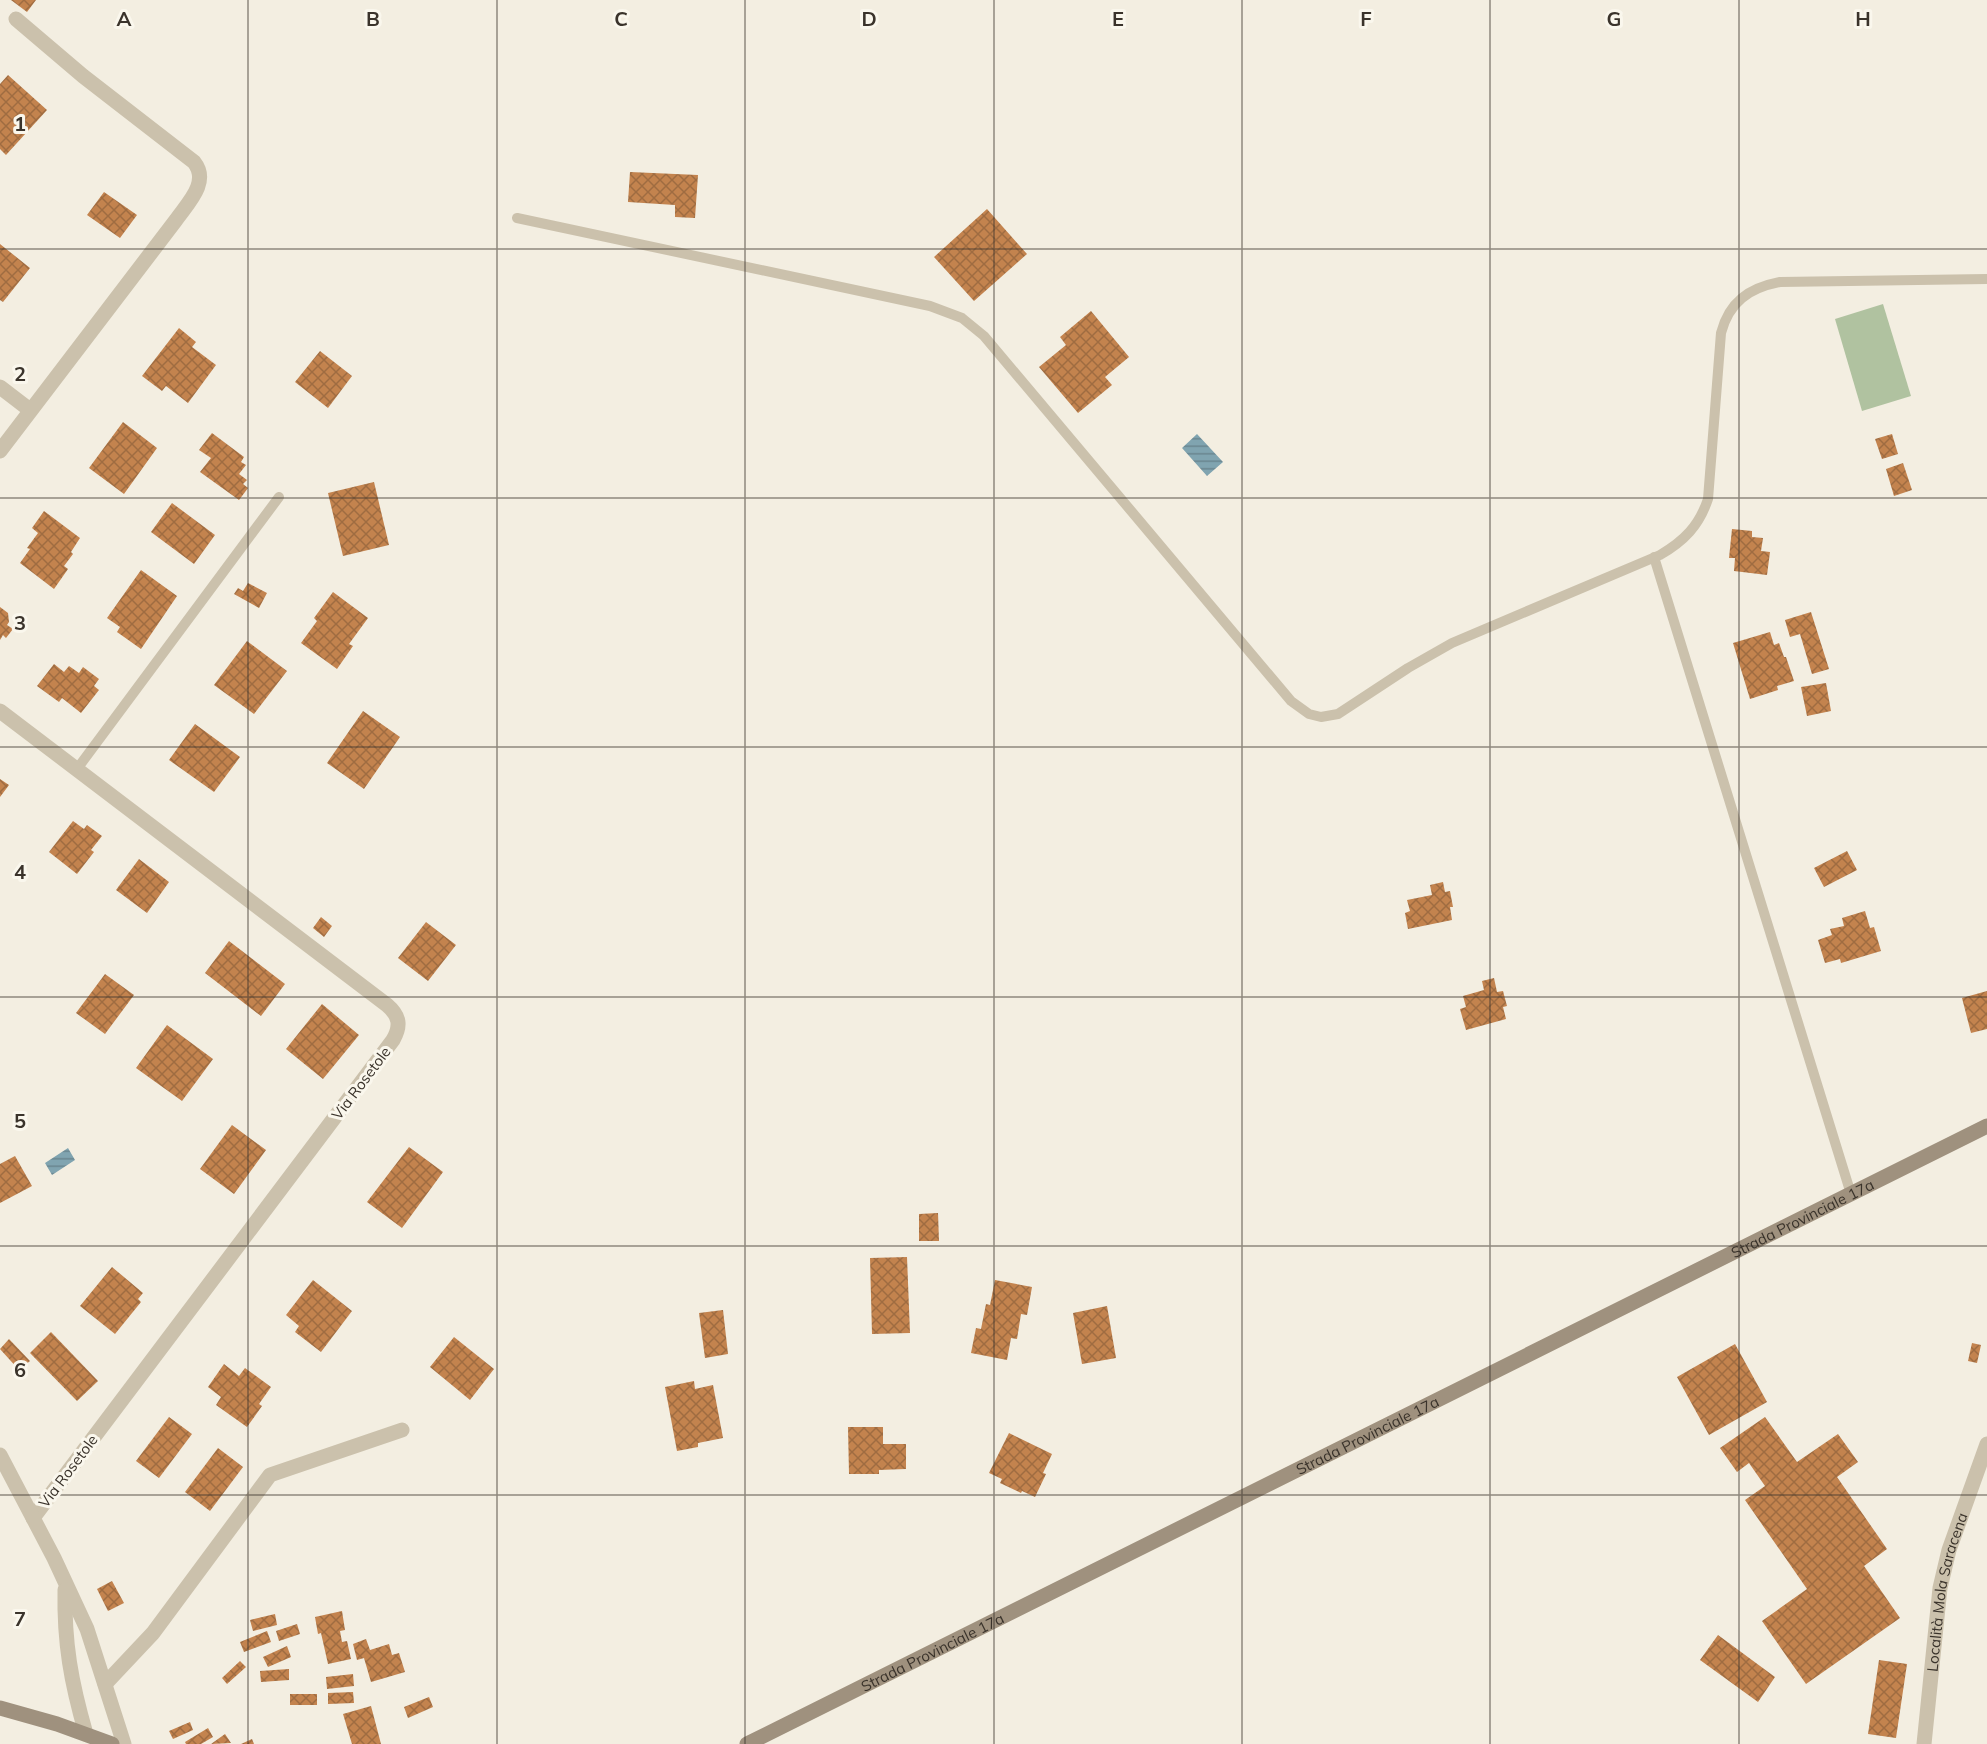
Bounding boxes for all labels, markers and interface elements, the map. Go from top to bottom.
text: A [117,6,132,31]
text: B [366,6,380,31]
text: C [614,6,628,31]
text: D [861,6,877,31]
text: E [1112,6,1124,31]
text: F [1360,6,1372,31]
text: G [1607,6,1621,31]
text: H [1855,6,1871,31]
text: 1 [14,111,26,136]
text: 2 [14,361,26,386]
text: 3 [14,610,26,635]
text: 4 [14,859,26,884]
street label: Via Rosetole [327,1043,395,1123]
text: 5 [14,1108,26,1133]
street label: Strada Provinciale 17a [1727,1174,1877,1262]
text: 6 [14,1357,26,1382]
street label: Strada Provinciale 17a [1293,1391,1442,1479]
street label: Via Rosetole [34,1431,102,1511]
street label: Località Mola Saracena [1922,1510,1971,1673]
text: 7 [14,1606,26,1631]
street label: Strada Provinciale 17a [858,1608,1007,1695]

